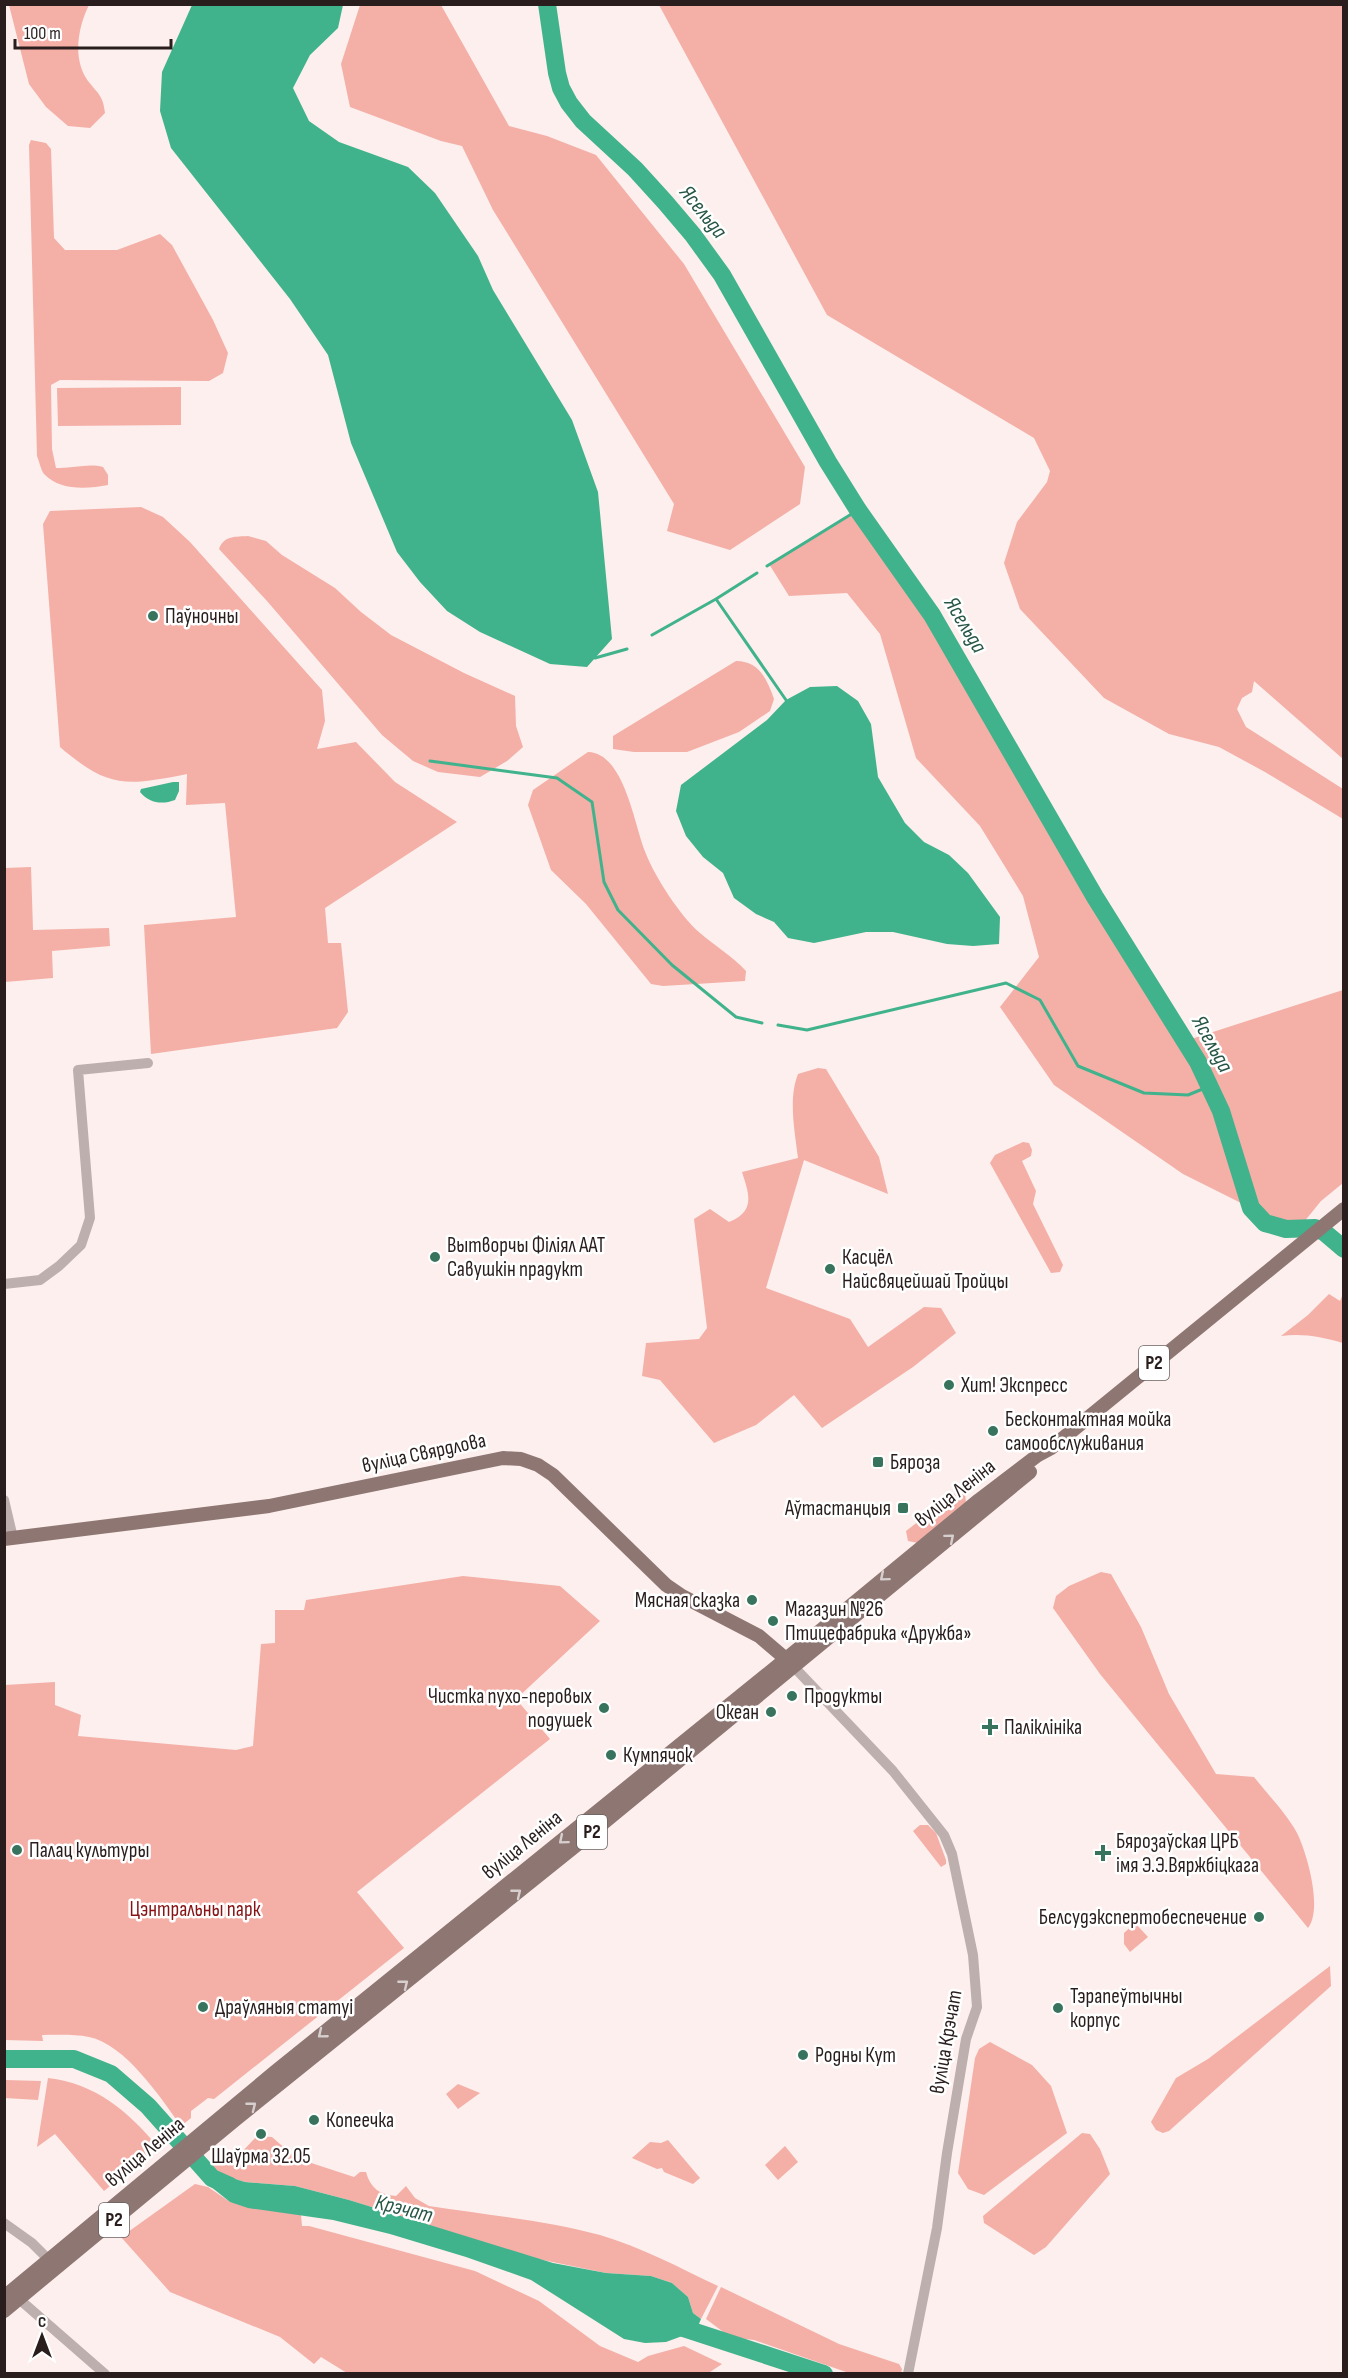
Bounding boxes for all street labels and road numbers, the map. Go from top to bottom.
road number: Р2 [1139,1346,1169,1380]
street label: вуліца Свярдлова [360,1428,488,1478]
street label: вуліца Леніна [910,1454,1000,1532]
street label: вуліца Леніна [477,1805,567,1885]
road number: Р2 [577,1815,607,1849]
street label: вуліца Крэчат [925,1988,967,2096]
street label: вуліца Леніна [100,2112,190,2192]
road number: Р2 [99,2203,129,2237]

